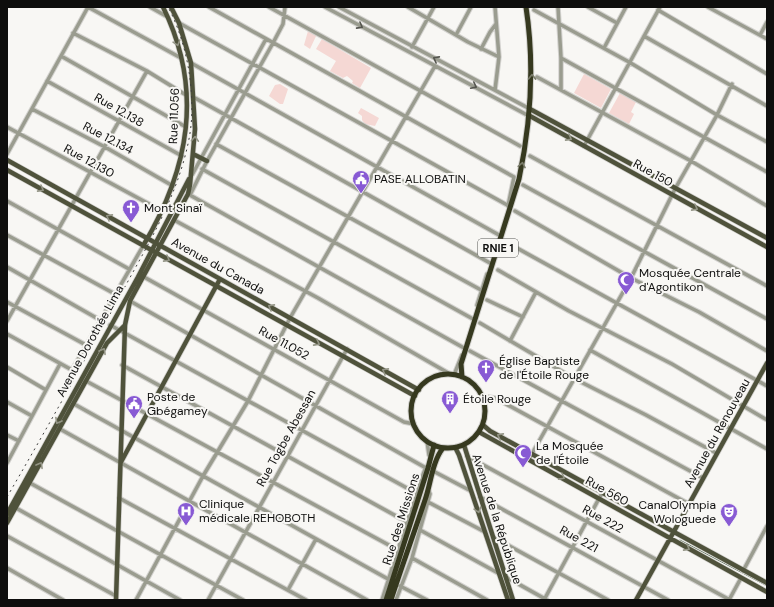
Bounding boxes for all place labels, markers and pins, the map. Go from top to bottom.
public building icon: PASE ALLOBATIN [351,169,371,194]
place label: PASE ALLOBATIN [374,171,466,187]
church icon: Mont Sinaï [121,198,141,223]
place label: Mont Sinaï [144,200,202,216]
place label: Mosquée Centrale d'Agontikon [639,265,741,295]
mosque icon: Mosquée Centrale d'Agontikon [616,270,636,295]
place label: Église Baptiste de l'Étoile Rouge [499,353,589,383]
church icon: Église Baptiste de l'Étoile Rouge [476,358,496,383]
place label: Poste de Gbégamey [147,389,208,419]
building icon: Étoile Rouge [440,389,460,414]
place label: Étoile Rouge [463,391,531,407]
public building icon: Poste de Gbégamey [124,394,144,419]
place label: La Mosquée de l'Étoile [536,438,603,468]
mosque icon: La Mosquée de l'Étoile [513,443,533,468]
place label: Clinique médicale REHOBOTH [199,496,315,526]
place label: CanalOlympia Wologuede [639,497,716,527]
hospital icon: Clinique médicale REHOBOTH [176,501,196,526]
theatre icon: CanalOlympia Wologuede [719,502,739,527]

